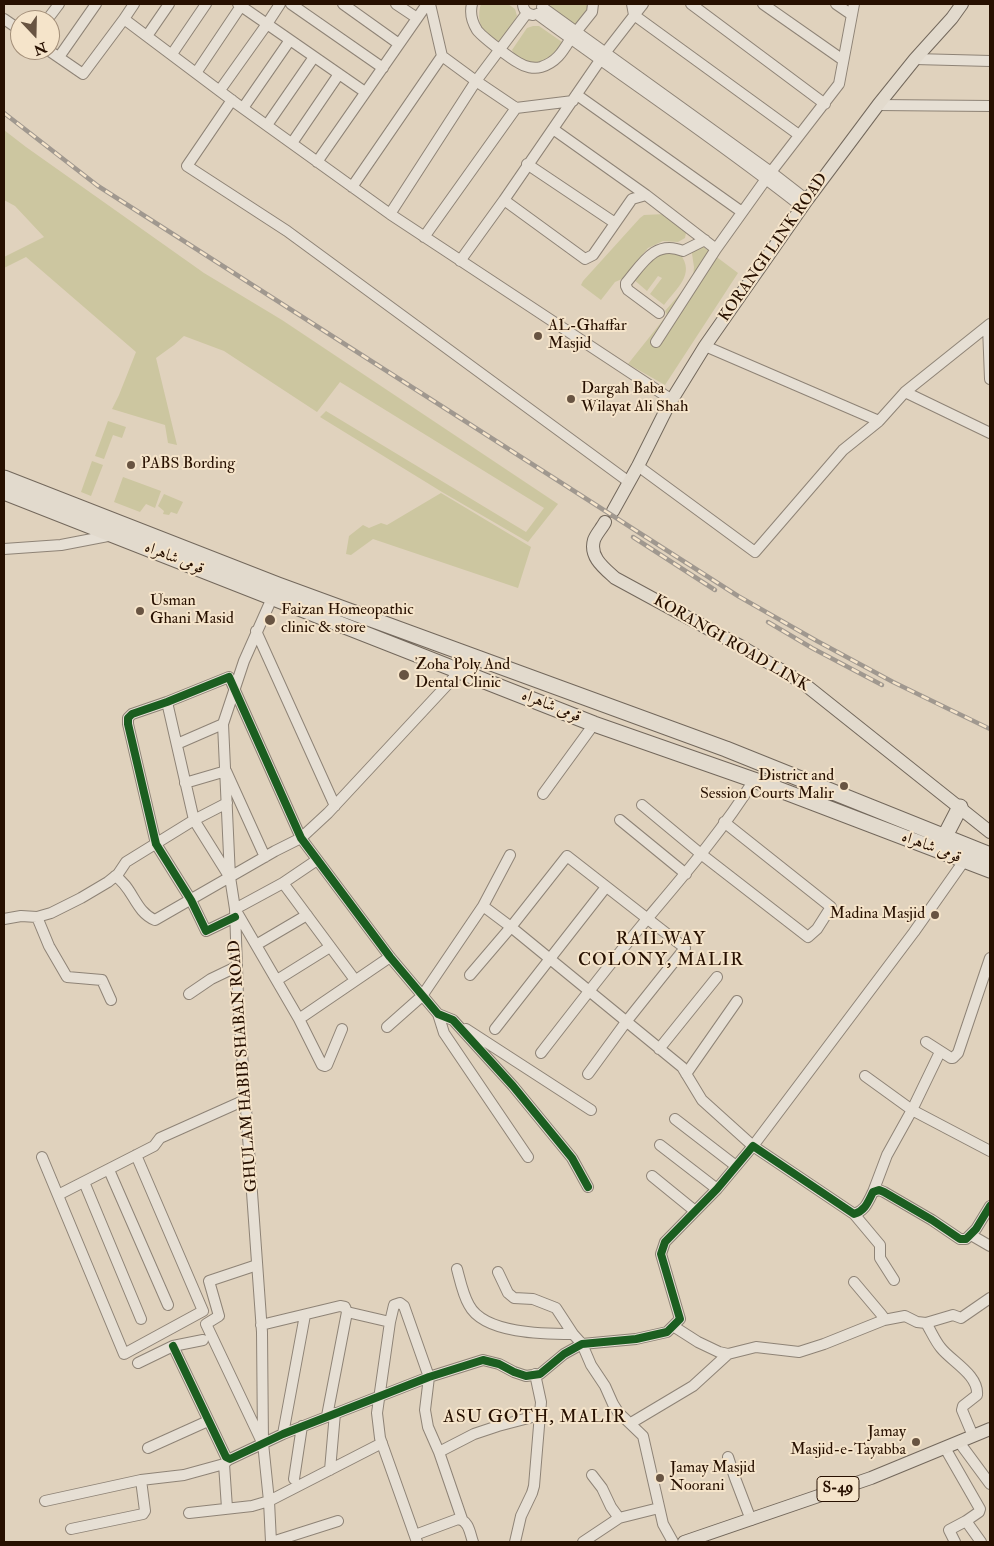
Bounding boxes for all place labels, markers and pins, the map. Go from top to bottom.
place label: AL-Ghaffar Masjid [548,317,627,355]
marker: AL-Ghaffar Masjid [532,330,544,342]
place label: Dargah Baba Wilayat Ali Shah [581,380,688,418]
marker: Dargah Baba Wilayat Ali Shah [565,393,577,405]
place label: PABS Bording [141,455,235,475]
marker: PABS Bording [125,459,137,471]
place label: Usman Ghani Masid [150,592,234,630]
place label: Faizan Homeopathic clinic & store [281,601,414,639]
marker: Usman Ghani Masid [134,605,146,617]
marker: Faizan Homeopathic clinic & store [263,613,277,627]
place label: Zoha Poly And Dental Clinic [415,656,510,694]
marker: Zoha Poly And Dental Clinic [397,668,411,682]
place label: District and Session Courts Malir [700,767,834,805]
marker: District and Session Courts Malir [838,780,850,792]
place label: Madina Masjid [830,905,925,925]
marker: Madina Masjid [929,909,941,921]
place label: Jamay Masjid-e-Tayabba [790,1423,906,1461]
marker: Jamay Masjid-e-Tayabba [910,1436,922,1448]
place label: Jamay Masjid Noorani [670,1459,755,1497]
marker: Jamay Masjid Noorani [654,1472,666,1484]

